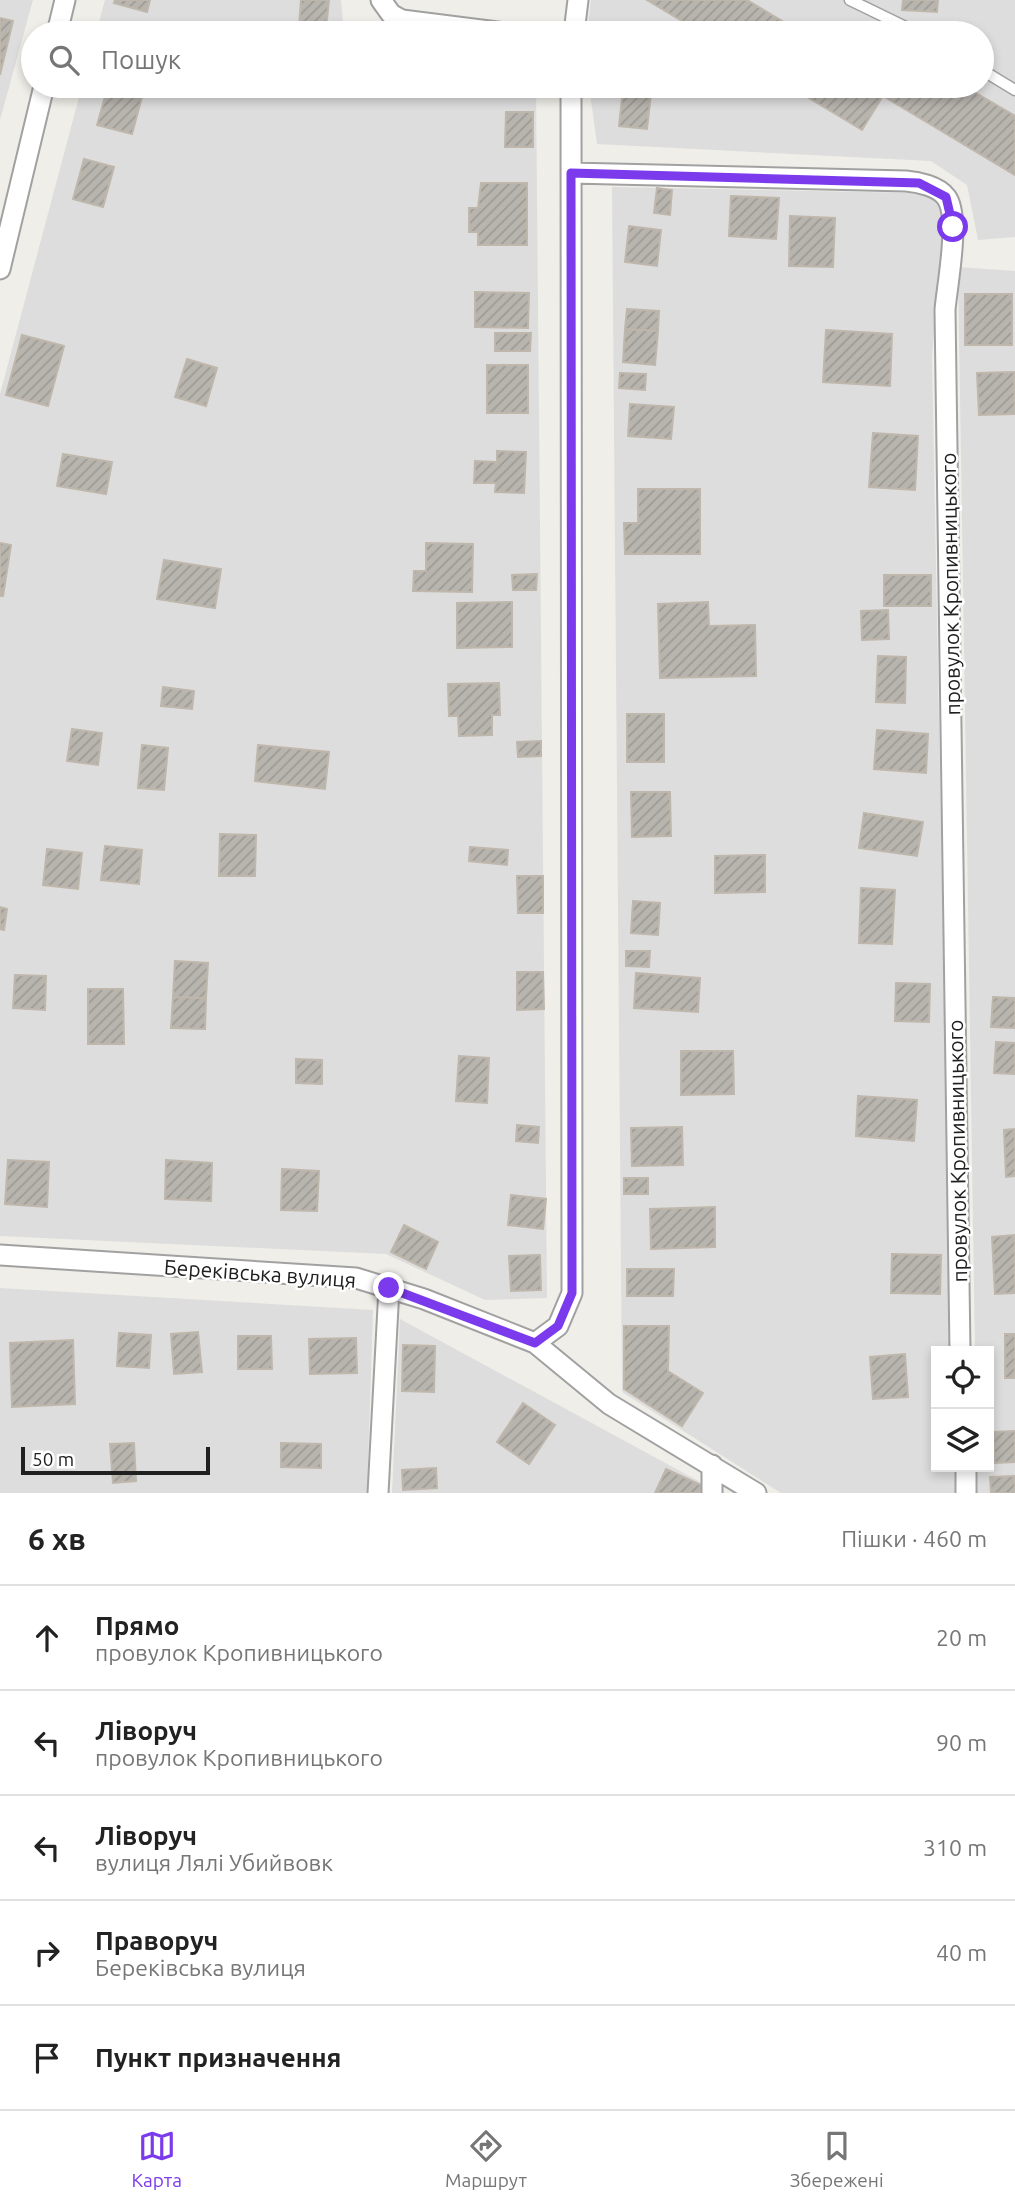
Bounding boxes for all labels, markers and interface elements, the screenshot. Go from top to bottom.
search box [21,21,994,98]
icon: search [45,41,83,79]
text: Пошук [101,45,181,74]
route start [937,211,968,242]
street label: провулок Кропивницького [936,452,964,716]
street label: провулок Кропивницького [943,1019,971,1283]
street label: Береківська вулиця [163,1254,357,1292]
route end [373,1272,404,1303]
map controls [931,1346,994,1472]
button: locate [931,1346,994,1409]
button: layers [931,1409,994,1472]
scale bar [21,1444,210,1476]
text: 50 m [32,1448,74,1470]
text: 6 хв [28,1522,86,1556]
text: Пішки · 460 m [841,1526,987,1551]
text: Прямо [95,1611,179,1640]
icon: ahead [28,1619,66,1657]
text: 20 m [936,1625,987,1650]
text: провулок Кропивницького [95,1640,383,1665]
text: Ліворуч [95,1716,197,1745]
icon: left [28,1724,66,1762]
text: 90 m [936,1730,987,1755]
text: провулок Кропивницького [95,1745,383,1770]
text: Ліворуч [95,1821,197,1850]
icon: left [28,1829,66,1867]
text: 310 m [923,1835,987,1860]
text: вулиця Лялі Убийвовк [95,1850,333,1875]
text: Праворуч [95,1926,218,1955]
icon: right [28,1934,66,1972]
text: 40 m [936,1940,987,1965]
text: Береківська вулиця [95,1955,306,1980]
icon: arrive [28,2039,66,2077]
text: Пункт призначення [95,2043,341,2072]
tab: Карта [131,2127,182,2191]
tab: Маршрут [445,2127,527,2191]
tab: Збережені [790,2127,884,2191]

